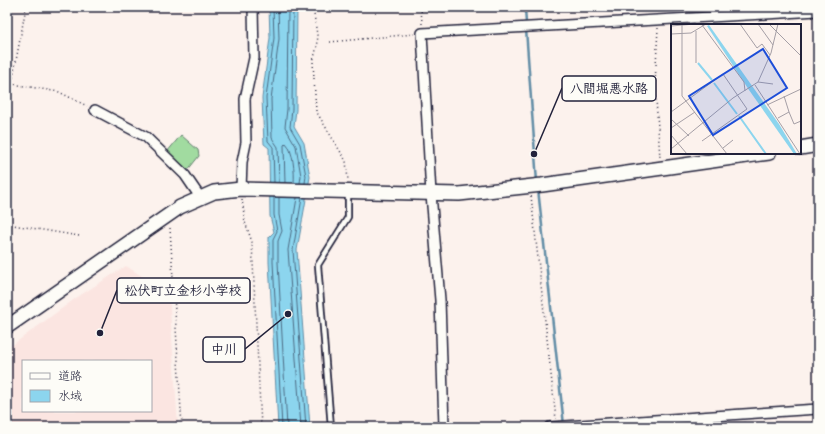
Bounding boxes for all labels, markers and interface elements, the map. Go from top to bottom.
inset map [671,24,801,154]
callout: 八間堀悪水路 [562,76,656,101]
text: 八間堀悪水路 [570,79,648,97]
callout: 松伏町立金杉小学校 [117,278,250,303]
text: 松伏町立金杉小学校 [124,281,242,299]
callout: 中川 [203,337,245,362]
text: 中川 [211,340,237,358]
legend [22,360,152,412]
text: 道路 [58,367,82,384]
text: 水域 [58,387,82,404]

